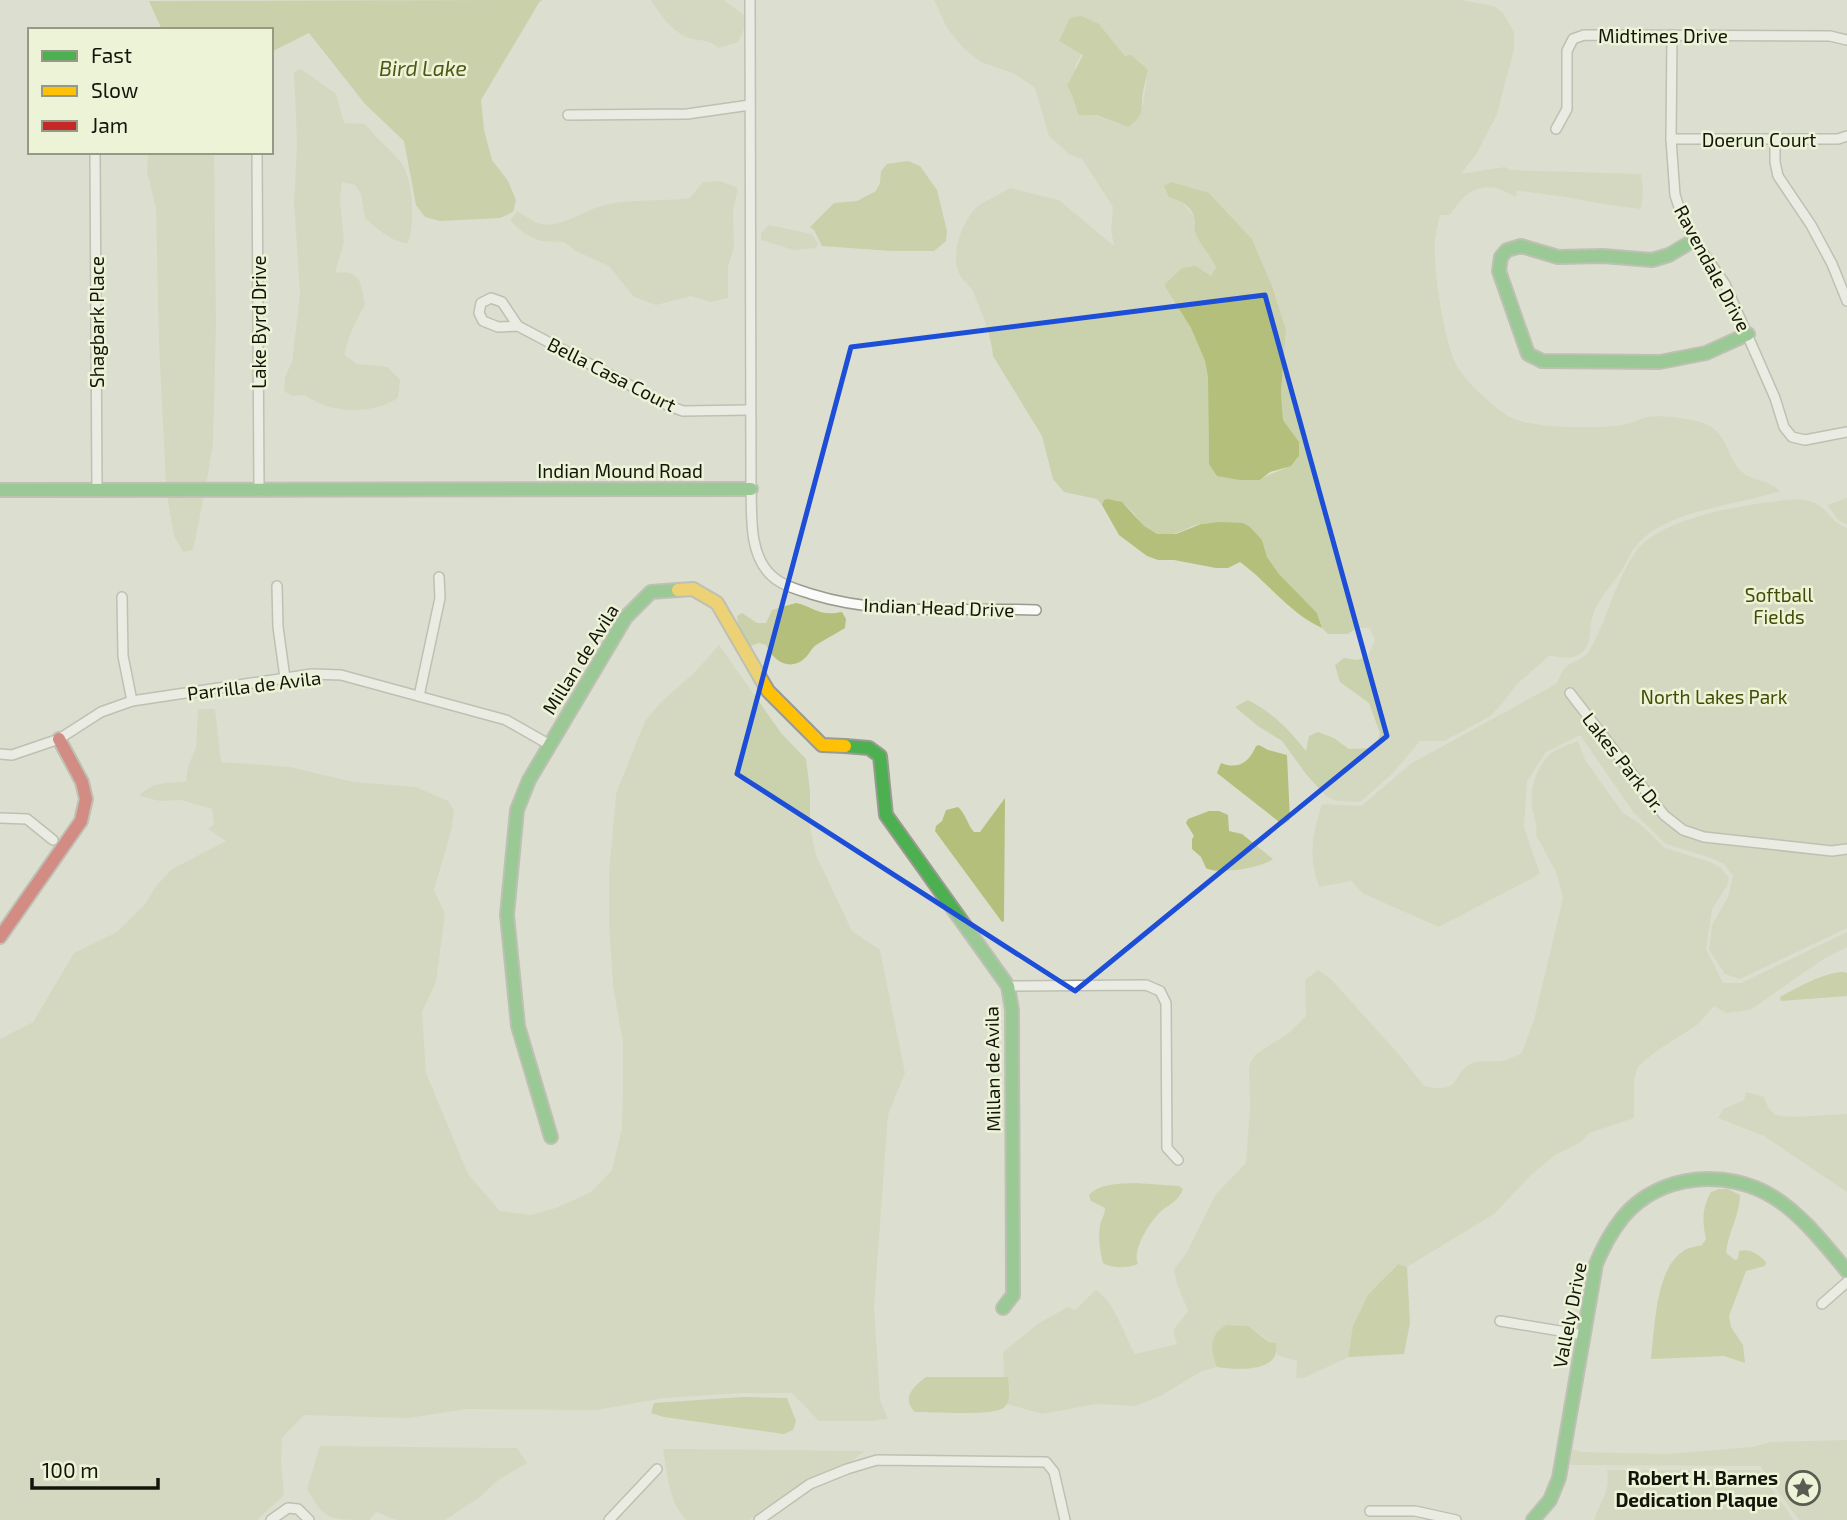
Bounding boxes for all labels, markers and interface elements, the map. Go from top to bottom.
street label: Midtimes Drive [1598,24,1728,47]
legend [28,28,273,154]
text: Fast [91,42,132,67]
water label: Bird Lake [379,55,467,80]
text: Slow [91,77,138,102]
text: Jam [91,112,128,137]
street label: Doerun Court [1702,128,1816,151]
street label: Ravendale Drive [1670,201,1756,335]
street label: Lake Byrd Drive [247,255,270,389]
street label: Shagbark Place [85,256,108,388]
street label: Bella Casa Court [544,332,680,416]
street label: Indian Mound Road [537,459,703,482]
park label: Softball Fields [1745,583,1814,628]
street label: Indian Head Drive [863,593,1015,621]
street label: Millan de Avila [537,600,623,718]
street label: Parrilla de Avila [186,665,322,705]
park label: North Lakes Park [1641,685,1788,708]
street label: Lakes Park Dr. [1578,708,1670,816]
street label: Millan de Avila [979,1006,1005,1132]
street label: Vallely Drive [1547,1260,1591,1370]
scale bar [32,1446,158,1490]
text: 100 m [42,1457,99,1482]
place label: Robert H. Barnes Dedication Plaque [1615,1466,1778,1511]
place icon: Robert H. Barnes Dedication Plaque [1784,1469,1822,1507]

